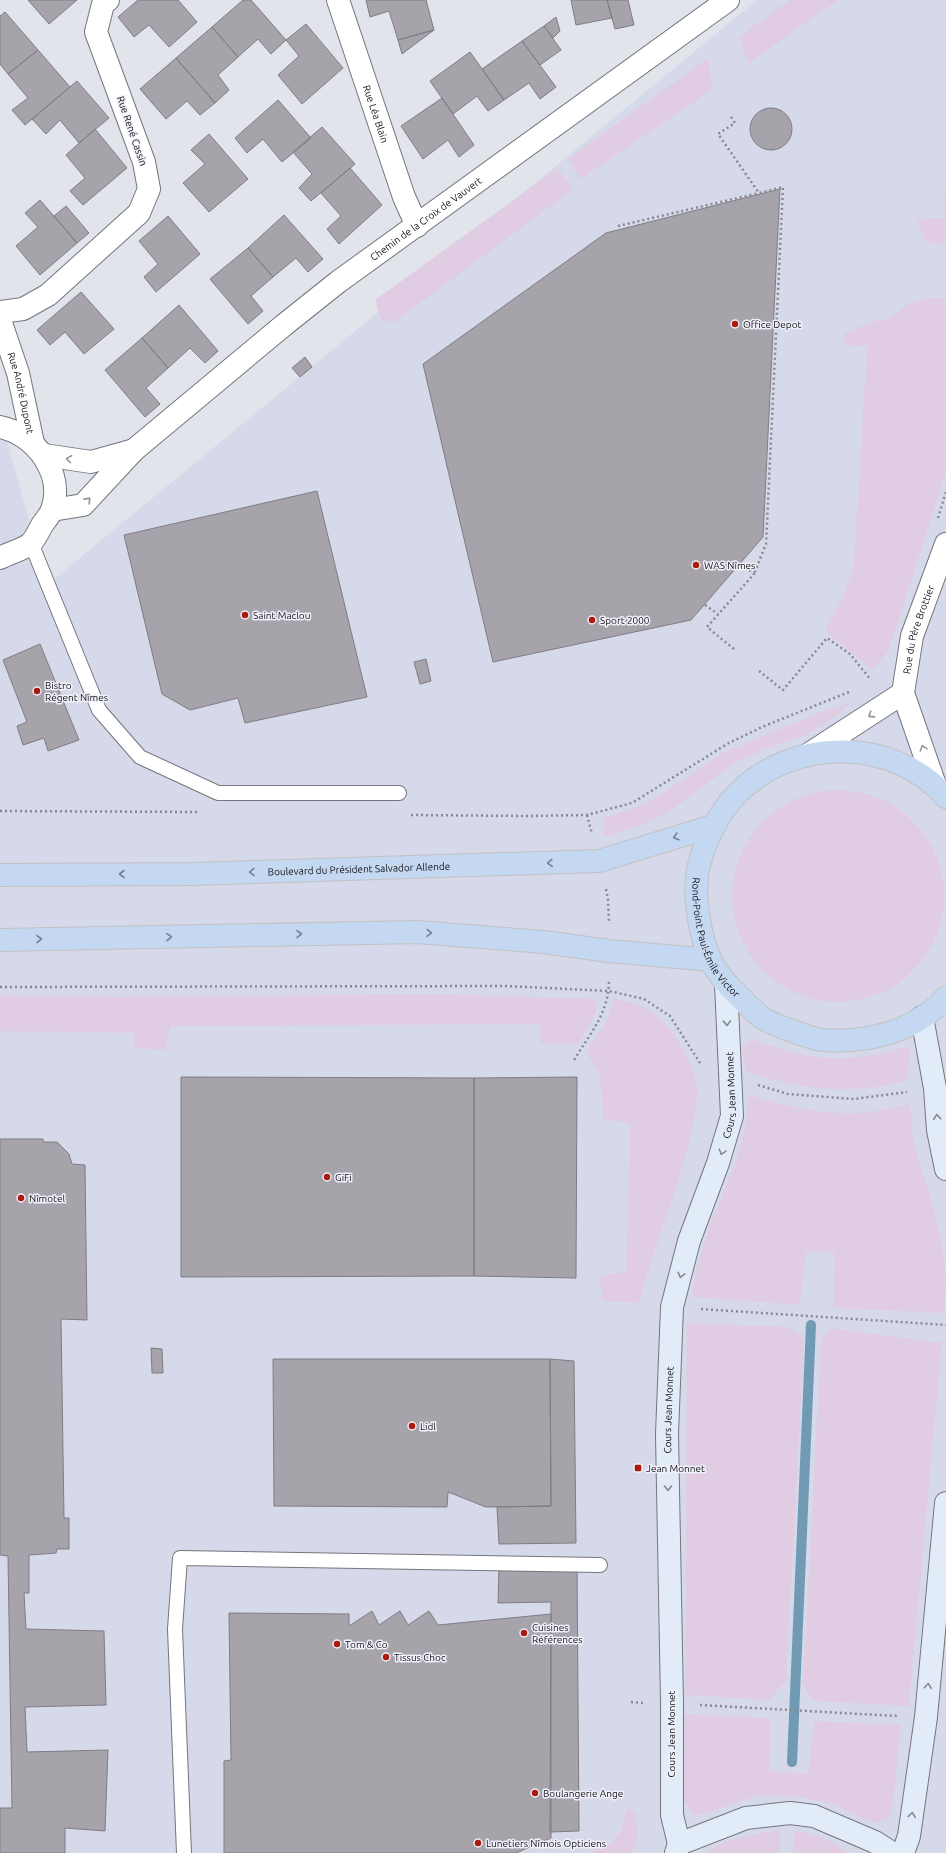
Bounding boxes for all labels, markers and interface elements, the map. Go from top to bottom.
street label: Rue Léa Blain [361,84,391,144]
street label: Rue René Cassin [115,95,149,167]
street label: Chemin de la Croix de Vauvert [368,175,484,262]
marker: Office Depot [730,319,740,329]
place label: Office Depot [743,319,802,330]
street label: Rue André Dupont [6,351,36,435]
one-way arrow [65,455,72,464]
one-way arrow [84,497,91,504]
marker: WAS Nîmes [691,560,701,570]
place label: WAS Nîmes [704,560,755,571]
street label: Rue du Père Brottier [901,583,936,675]
marker: Saint Maclou [240,610,250,620]
place label: Saint Maclou [253,610,310,621]
marker: Sport 2000 [587,615,597,625]
place label: Sport 2000 [600,615,650,626]
place label: Bistro Régent Nîmes [45,680,108,703]
marker: Bistro Régent Nîmes [32,686,42,696]
one-way arrow [868,710,875,717]
one-way arrow [919,744,928,751]
one-way arrow [673,832,680,841]
one-way arrow [547,859,553,867]
street label: Boulevard du Président Salvador Allende [267,860,450,877]
one-way arrow [249,868,255,876]
one-way arrow [119,870,125,878]
street label: Rond-Point Paul-Émile Victor [691,877,742,999]
one-way arrow [426,928,432,937]
one-way arrow [296,930,302,938]
one-way arrow [166,933,172,941]
one-way arrow [36,935,42,943]
one-way arrow [723,1020,732,1026]
street label: Cours Jean Monnet [720,1052,738,1140]
one-way arrow [933,1114,942,1120]
one-way arrow [718,1148,727,1155]
marker: GiFi [322,1172,332,1182]
place label: GiFi [335,1172,352,1183]
marker: Nîmotel [16,1193,26,1203]
place label: Nîmotel [29,1193,65,1204]
one-way arrow [677,1271,686,1278]
street label: Cours Jean Monnet [661,1366,675,1454]
marker: Lidl [407,1421,417,1431]
place label: Lidl [420,1421,436,1432]
marker: Jean Monnet [633,1463,643,1473]
place label: Jean Monnet [646,1463,705,1474]
one-way arrow [664,1485,672,1491]
place label: Cuisines Références [532,1622,583,1645]
marker: Cuisines Références [519,1628,529,1638]
marker: Tom & Co [332,1639,342,1649]
place label: Tom & Co [345,1639,388,1650]
marker: Tissus Choc [381,1652,391,1662]
place label: Tissus Choc [394,1652,446,1663]
one-way arrow [924,1683,933,1689]
street label: Cours Jean Monnet [666,1690,677,1778]
marker: Boulangerie Ange [530,1788,540,1798]
place label: Boulangerie Ange [543,1788,623,1799]
one-way arrow [907,1812,916,1818]
marker: Lunetiers Nîmois Opticiens [473,1838,483,1848]
place label: Lunetiers Nîmois Opticiens [486,1838,606,1849]

